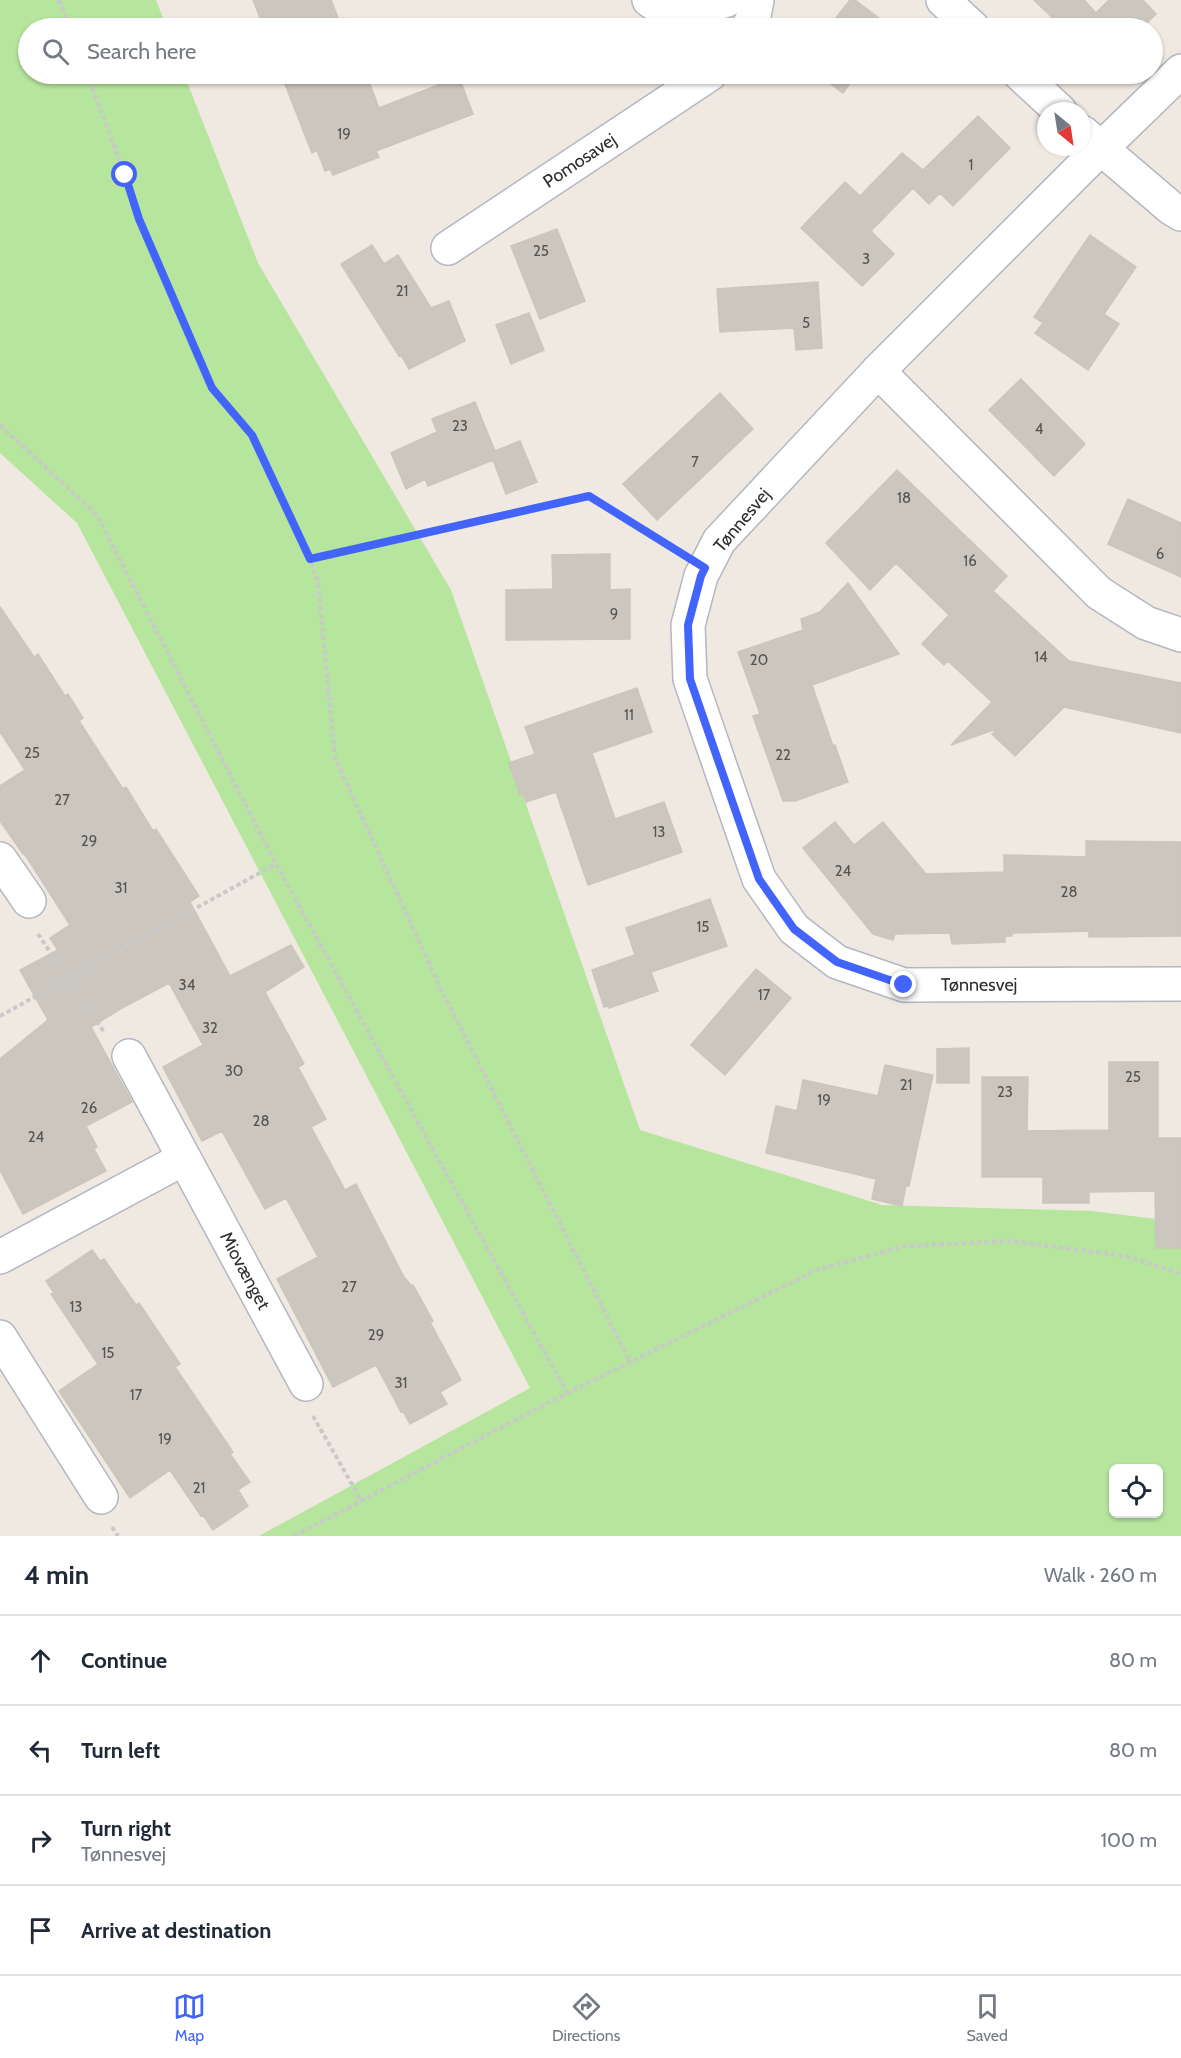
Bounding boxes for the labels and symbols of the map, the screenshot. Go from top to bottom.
north arrow [1037,102,1091,156]
house number: 19 [337,125,351,143]
street label: Pomosavej [539,128,620,193]
house number: 1 [969,156,973,174]
route start [111,161,137,187]
house number: 25 [533,242,549,260]
house number: 3 [862,250,870,268]
house number: 21 [396,282,408,300]
house number: 5 [802,314,810,332]
house number: 23 [452,417,468,435]
house number: 4 [1035,420,1044,438]
house number: 7 [691,453,699,471]
street label: Tønnesvej [709,484,775,556]
house number: 18 [897,489,911,507]
house number: 6 [1156,545,1164,563]
house number: 16 [963,552,977,570]
house number: 9 [610,605,618,623]
house number: 14 [1034,648,1048,666]
house number: 20 [750,651,768,669]
house number: 11 [624,706,634,724]
house number: 25 [24,744,40,762]
house number: 22 [775,746,791,764]
house number: 27 [54,791,70,809]
house number: 13 [652,823,666,841]
house number: 29 [81,832,97,850]
house number: 24 [835,862,852,880]
house number: 31 [114,879,128,897]
house number: 28 [1061,883,1077,901]
house number: 15 [696,918,710,936]
route end [890,971,916,997]
street label: Tønnesvej [941,974,1017,996]
house number: 34 [179,976,196,994]
house number: 17 [758,986,771,1004]
house number: 32 [202,1019,218,1037]
house number: 30 [225,1062,243,1080]
house number: 25 [1125,1068,1141,1086]
house number: 21 [900,1076,912,1094]
house number: 23 [997,1083,1013,1101]
house number: 19 [817,1091,831,1109]
house number: 26 [81,1099,97,1117]
house number: 28 [253,1112,269,1130]
house number: 24 [28,1128,45,1146]
street label: Miovænget [215,1228,275,1313]
house number: 27 [341,1278,357,1296]
house number: 13 [69,1298,83,1316]
house number: 29 [368,1326,384,1344]
house number: 15 [101,1344,115,1362]
house number: 31 [394,1374,408,1392]
house number: 17 [130,1386,143,1404]
house number: 19 [158,1430,172,1448]
house number: 21 [193,1479,205,1497]

